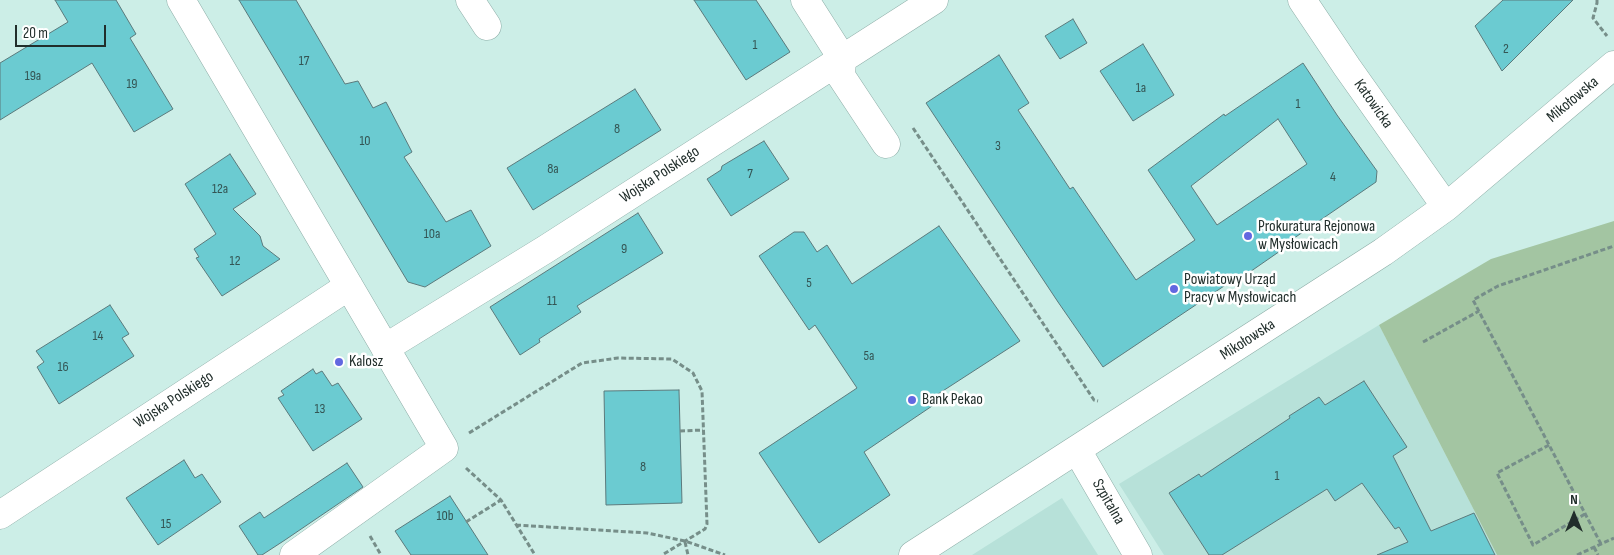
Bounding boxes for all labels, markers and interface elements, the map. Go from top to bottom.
scale bar [18,15,109,47]
text: 20 m [23,24,48,43]
house number: 1 [753,37,757,53]
house number: 2 [1503,41,1509,57]
house number: 17 [299,53,309,69]
house number: 19a [25,68,41,84]
street label: Mikołowska [1543,73,1603,127]
house number: 19 [126,76,138,92]
street label: Katowicka [1349,76,1397,132]
house number: 1a [1136,80,1146,96]
house number: 1 [1296,96,1300,112]
house number: 8 [614,121,620,137]
house number: 10 [359,133,371,149]
house number: 3 [995,138,1001,154]
street label: Wojska Polskiego [617,142,703,208]
house number: 8a [547,161,559,177]
house number: 7 [747,166,753,182]
house number: 4 [1330,169,1336,185]
house number: 12a [212,181,228,197]
place label: Prokuratura Rejonowa w Mysłowicach [1258,217,1375,255]
house number: 10a [424,226,440,242]
marker: Prokuratura Rejonowa w Mysłowicach [1242,230,1254,242]
house number: 9 [621,241,627,257]
house number: 12 [230,253,240,269]
place label: Powiatowy Urząd Pracy w Mysłowicach [1184,270,1296,308]
house number: 5 [806,275,812,291]
marker: Powiatowy Urząd Pracy w Mysłowicach [1168,283,1180,295]
house number: 11 [547,293,557,309]
street label: Mikołowska [1217,315,1279,365]
house number: 14 [93,328,103,344]
house number: 5a [863,348,875,364]
place label: Kalosz [349,352,383,372]
marker: Kalosz [333,356,345,368]
house number: 16 [57,359,69,375]
street label: Wojska Polskiego [131,367,217,433]
place label: Bank Pekao [922,390,983,410]
marker: Bank Pekao [906,394,918,406]
house number: 13 [315,401,325,417]
house number: 8 [640,459,646,475]
house number: 1 [1275,468,1279,484]
street label: Szpitalna [1087,476,1129,528]
north arrow [1549,490,1599,540]
text: N [1570,491,1578,508]
house number: 10b [437,508,453,524]
house number: 15 [161,516,171,532]

